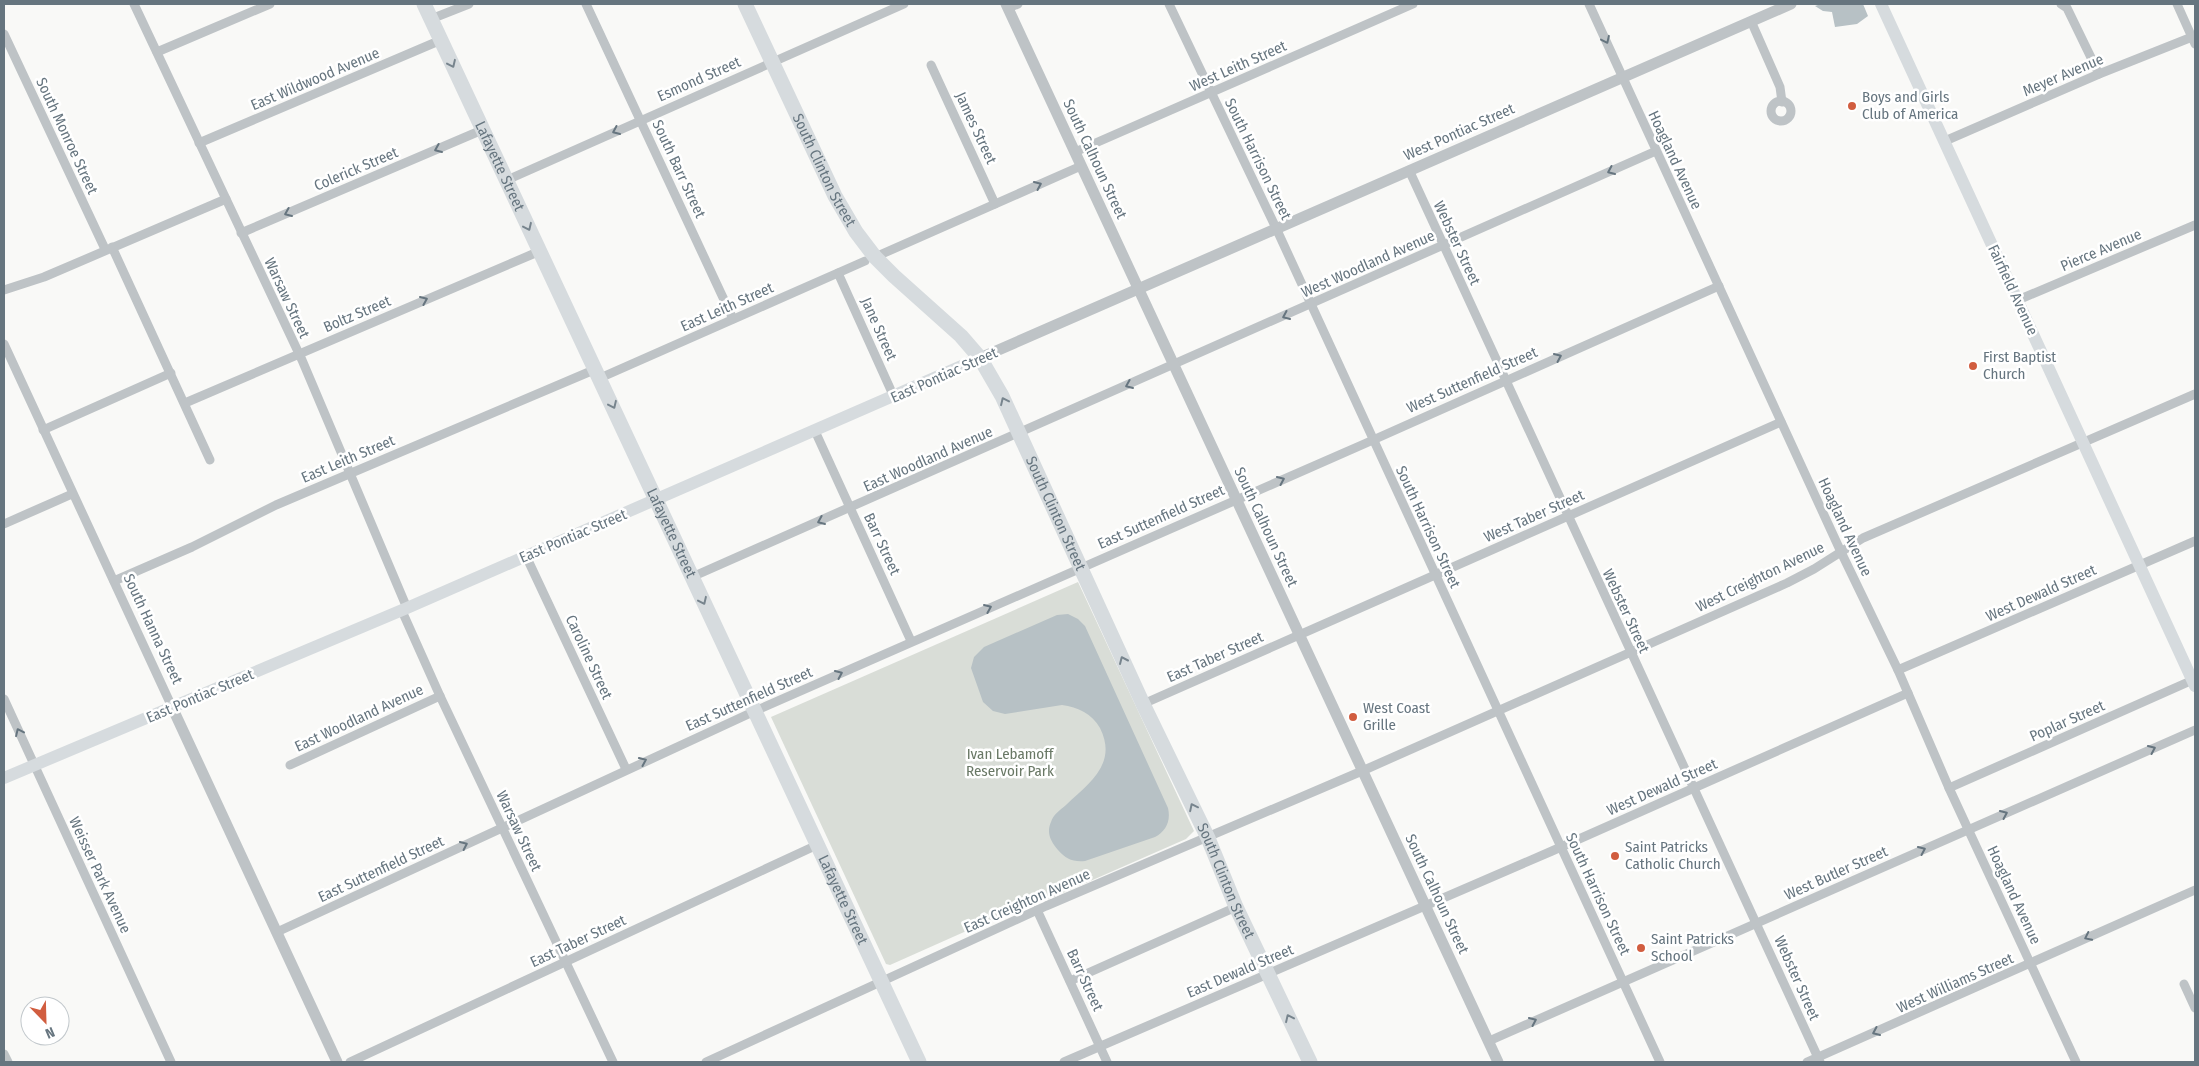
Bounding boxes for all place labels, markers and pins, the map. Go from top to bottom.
place label: Boys and Girls Club of America [1862,88,1958,123]
marker: Boys and Girls Club of America [1846,100,1858,112]
place label: First Baptist Church [1983,348,2056,383]
marker: First Baptist Church [1967,360,1979,372]
place label: West Coast Grille [1363,699,1430,734]
marker: West Coast Grille [1347,711,1359,723]
place label: Saint Patricks Catholic Church [1625,838,1721,873]
marker: Saint Patricks Catholic Church [1609,850,1621,862]
place label: Saint Patricks School [1651,930,1734,965]
marker: Saint Patricks School [1635,942,1647,954]

